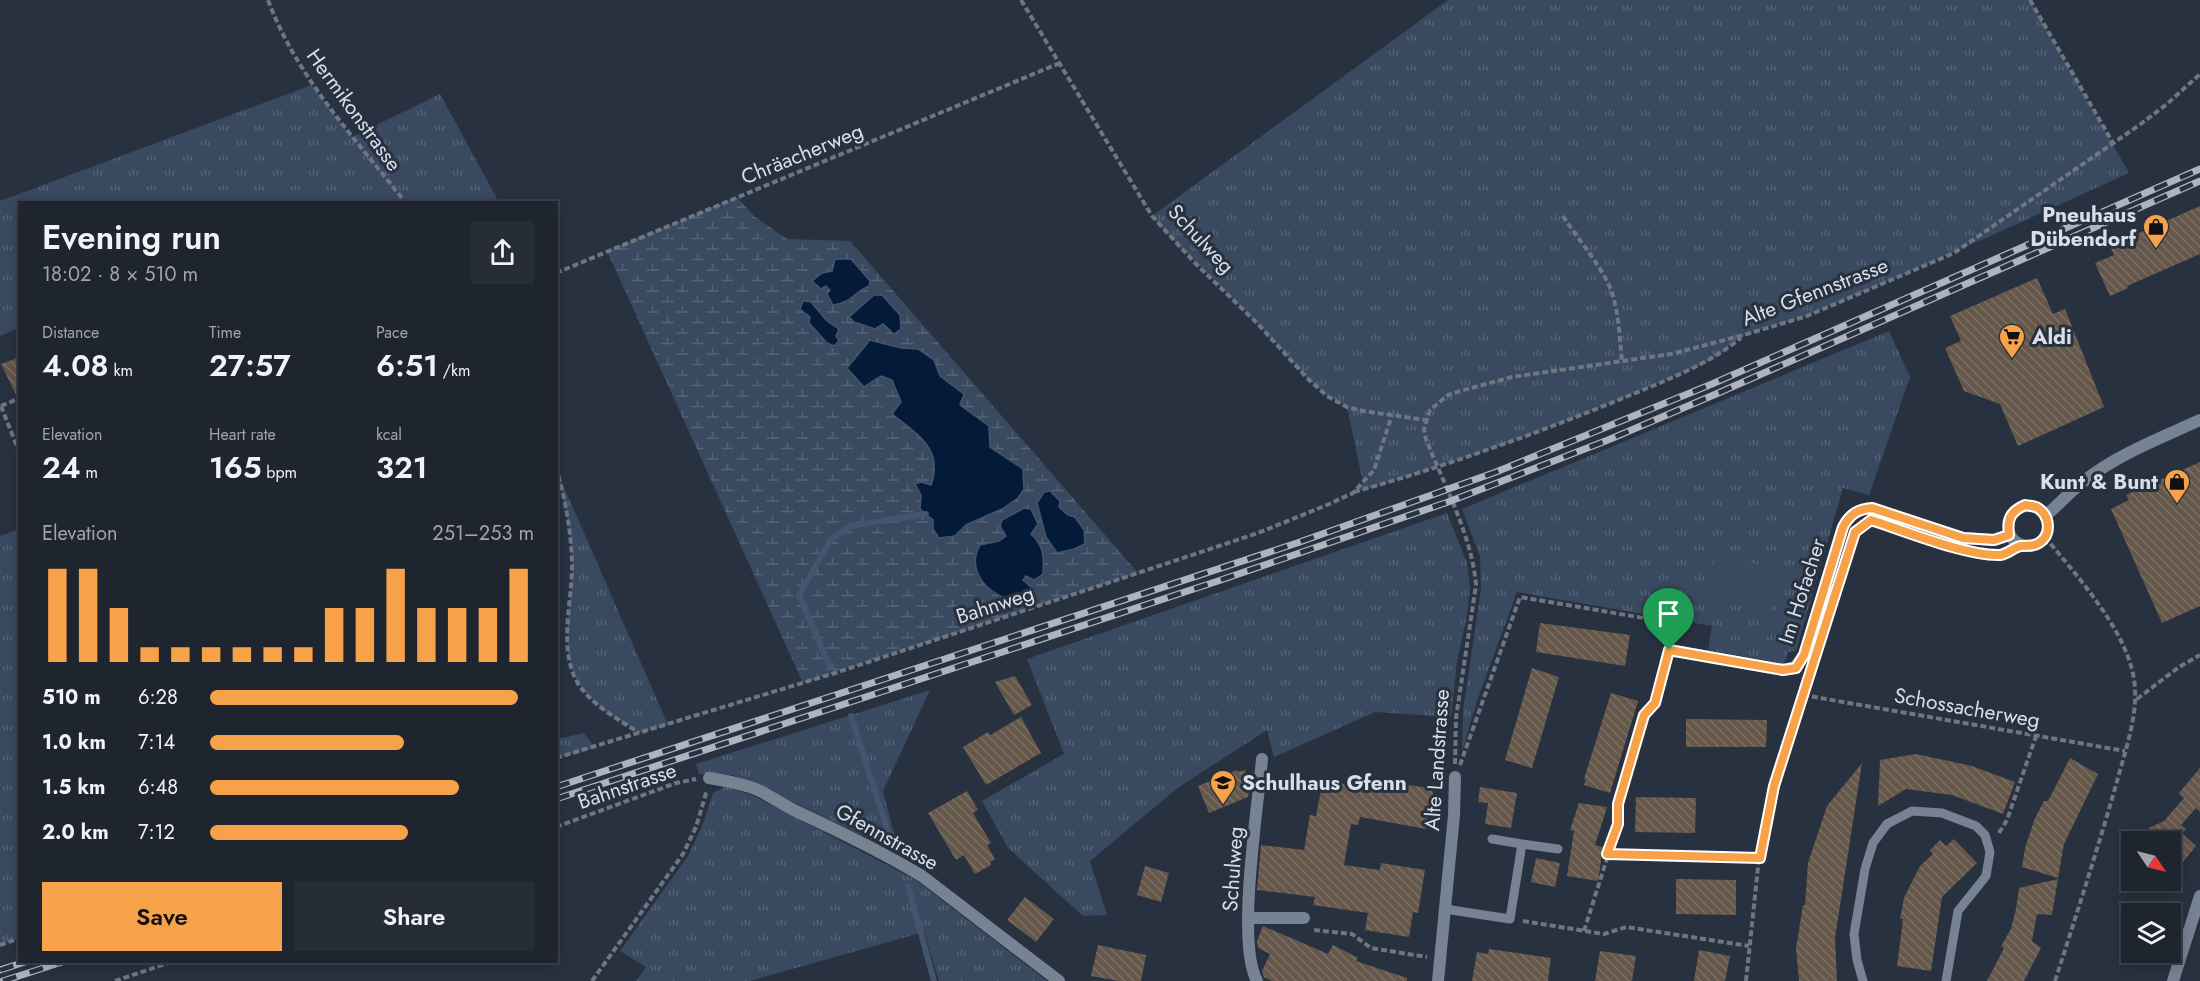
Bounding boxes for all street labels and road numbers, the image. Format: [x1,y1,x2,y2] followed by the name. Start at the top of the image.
[299,43,409,178] street label: Hermikonstrasse
[736,116,868,192] street label: Chräacherweg
[1161,198,1241,280] street label: Schulweg
[1737,250,1893,334] street label: Alte Gfennstrasse
[1771,534,1833,648] street label: Im Hofacher
[952,578,1038,632] street label: Bahnweg
[1892,680,2042,736] street label: Schossacherweg
[1417,688,1457,832] street label: Alte Landstrasse
[574,755,680,817] street label: Bahnstrasse
[830,796,944,878] street label: Gfennstrasse
[1215,825,1251,913] street label: Schulweg

